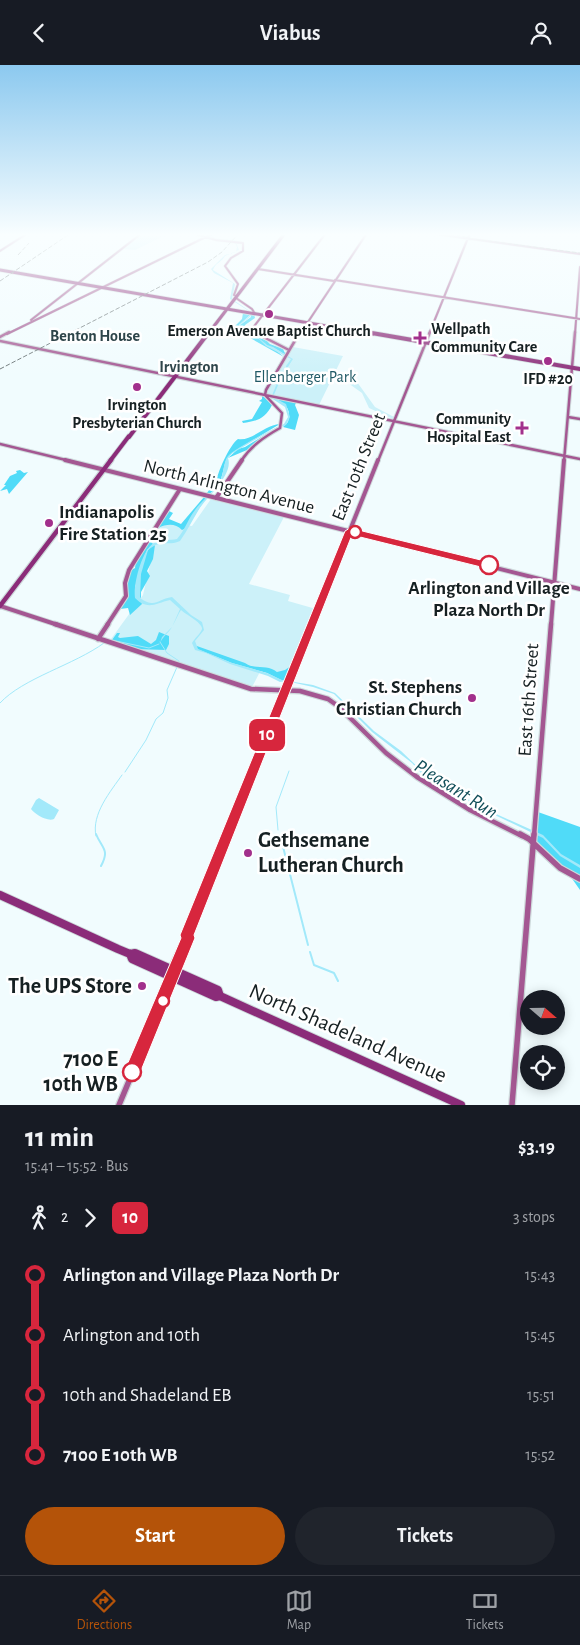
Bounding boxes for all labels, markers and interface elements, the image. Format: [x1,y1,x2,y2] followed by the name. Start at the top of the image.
[25,19,53,47] icon: back
[527,19,555,47] icon: person
[260,22,320,44] text: Viabus
[263,308,275,320] marker: Emerson Avenue Baptist Church
[431,321,538,356] place label: Wellpath Community Care
[167,323,371,339] place label: Emerson Avenue Baptist Church
[50,328,140,344] district label: Benton House
[413,331,427,345] marker: Wellpath Community Care
[542,355,554,367] marker: IFD #20
[159,359,219,375] district label: Irvington
[254,369,357,385] park label: Ellenberger Park
[523,371,573,387] place label: IFD #20
[131,381,143,393] marker: Irvington Presbyterian Church
[72,397,202,432] place label: Irvington Presbyterian Church
[329,411,389,523] street label: East 10th Street
[427,411,512,445] place label: Community Hospital East
[515,421,529,435] marker: Community Hospital East
[142,457,316,517] street label: North Arlington Avenue
[59,503,167,544] place label: Indianapolis Fire Station 25
[43,517,55,529] marker: Indianapolis Fire Station 25
[348,525,362,539] unlabelled marker
[479,555,499,575] marker: Arlington and Village Plaza North Dr
[408,579,570,620] place label: Arlington and Village Plaza North Dr
[516,643,542,757] street label: East 16th Street
[336,678,462,719] place label: St. Stephens Christian Church
[466,692,478,704] marker: St. Stephens Christian Church
[244,719,290,751] line badge: 10
[259,726,275,744] text: 10
[411,756,501,822] water label: Pleasant Run
[258,829,404,876] place label: Gethsemane Lutheran Church
[242,847,254,859] marker: Gethsemane Lutheran Church
[8,975,132,997] place label: The UPS Store
[136,980,148,992] marker: The UPS Store
[246,980,450,1086] street label: North Shadeland Avenue
[520,990,565,1035] north arrow
[520,990,565,1090] map controls
[156,994,170,1008] unlabelled marker
[520,1045,565,1090] button: locate
[44,1048,118,1095] place label: 7100 E 10th WB
[122,1062,142,1082] marker: 7100 E 10th WB
[25,1124,94,1152] text: 11 min
[518,1138,555,1157] text: $3.19
[25,1158,128,1174] text: 15:41 – 15:52 · Bus
[25,1204,53,1232] icon: walk
[76,1204,104,1232] icon: forward
[61,1209,68,1225] text: 2
[122,1209,138,1227] text: 10
[513,1209,555,1225] text: 3 stops
[63,1266,339,1285] text: Arlington and Village Plaza North Dr
[525,1267,555,1283] text: 15:43
[63,1326,200,1345] text: Arlington and 10th
[525,1327,555,1343] text: 15:45
[63,1386,231,1405] text: 10th and Shadeland EB
[527,1387,555,1403] text: 15:51
[63,1446,178,1465] text: 7100 E 10th WB
[525,1447,555,1463] text: 15:52
[25,1507,285,1565] button: Start
[295,1507,555,1565] button: Tickets
[76,1587,132,1634] tab: Directions
[285,1587,313,1634] tab: Map
[466,1587,504,1634] tab: Tickets

